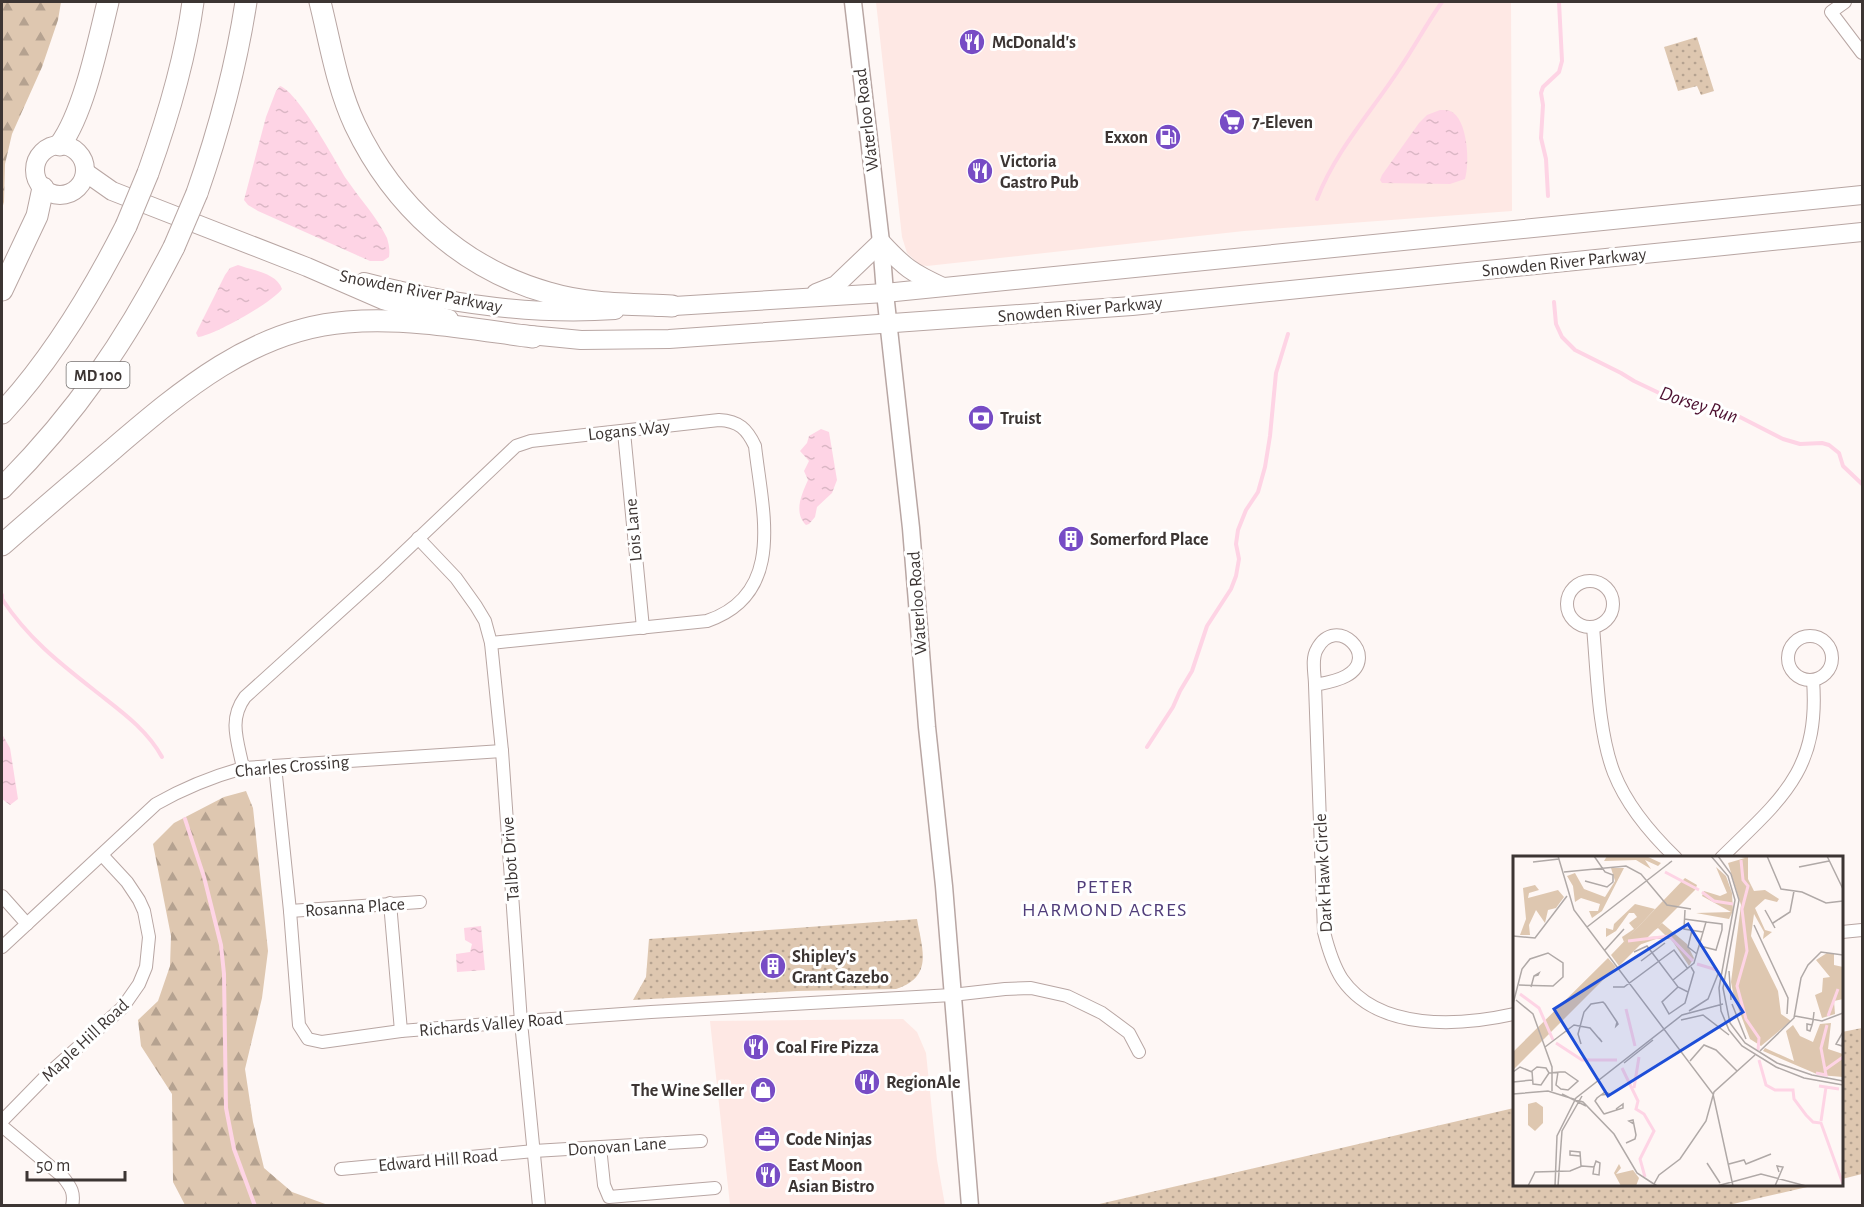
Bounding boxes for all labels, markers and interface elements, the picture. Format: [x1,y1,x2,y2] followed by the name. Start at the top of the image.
[957,27,987,57] restaurant icon: McDonald's
[992,34,1076,52] place label: McDonald's
[852,67,882,173] street label: Waterloo Road
[1217,107,1247,137] supermarket icon: 7-Eleven
[1252,114,1313,132] place label: 7-Eleven
[1153,122,1183,152] fuel station icon: Exxon
[1104,129,1148,147] place label: Exxon
[1000,153,1079,192] place label: Victoria Gastro Pub
[965,156,995,186] restaurant icon: Victoria Gastro Pub
[1481,245,1648,281] street label: Snowden River Parkway
[338,267,504,317] street label: Snowden River Parkway
[997,294,1164,326] street label: Snowden River Parkway
[66,362,130,388] road number: MD 100
[1657,383,1740,427] water label: Dorsey Run
[966,403,996,433] bank icon: Truist
[1000,410,1041,428] place label: Truist
[587,418,671,444] street label: Logans Way
[622,498,646,562] street label: Lois Lane
[1056,524,1086,554] building icon: Somerford Place
[1090,531,1209,549] place label: Somerford Place
[905,550,931,655] street label: Waterloo Road
[234,753,350,781] street label: Charles Crossing
[1312,813,1336,933] street label: Dark Hawk Circle
[499,816,523,902] street label: Talbot Drive
[1513,856,1843,1186] inset map
[1022,877,1188,920] district label: PETER HARMOND ACRES
[305,896,406,920] street label: Rosanna Place
[792,948,889,987] place label: Shipley's Grant Gazebo
[758,951,788,981] building icon: Shipley's Grant Gazebo
[39,996,133,1085] street label: Maple Hill Road
[418,1010,564,1040] street label: Richards Valley Road
[741,1032,771,1062] restaurant icon: Coal Fire Pizza
[776,1039,879,1057] place label: Coal Fire Pizza
[852,1067,882,1097] restaurant icon: RegionAle
[886,1074,961,1092] place label: RegionAle
[748,1075,778,1105] shop icon: The Wine Seller
[631,1082,745,1100] place label: The Wine Seller
[752,1124,782,1154] office icon: Code Ninjas
[786,1131,872,1149] place label: Code Ninjas
[567,1135,667,1159] street label: Donovan Lane
[27,1144,124,1182] scale bar
[378,1147,499,1175] street label: Edward Hill Road
[36,1157,70,1175] text: 50 m
[788,1157,875,1196] place label: East Moon Asian Bistro
[753,1160,783,1190] restaurant icon: East Moon Asian Bistro

